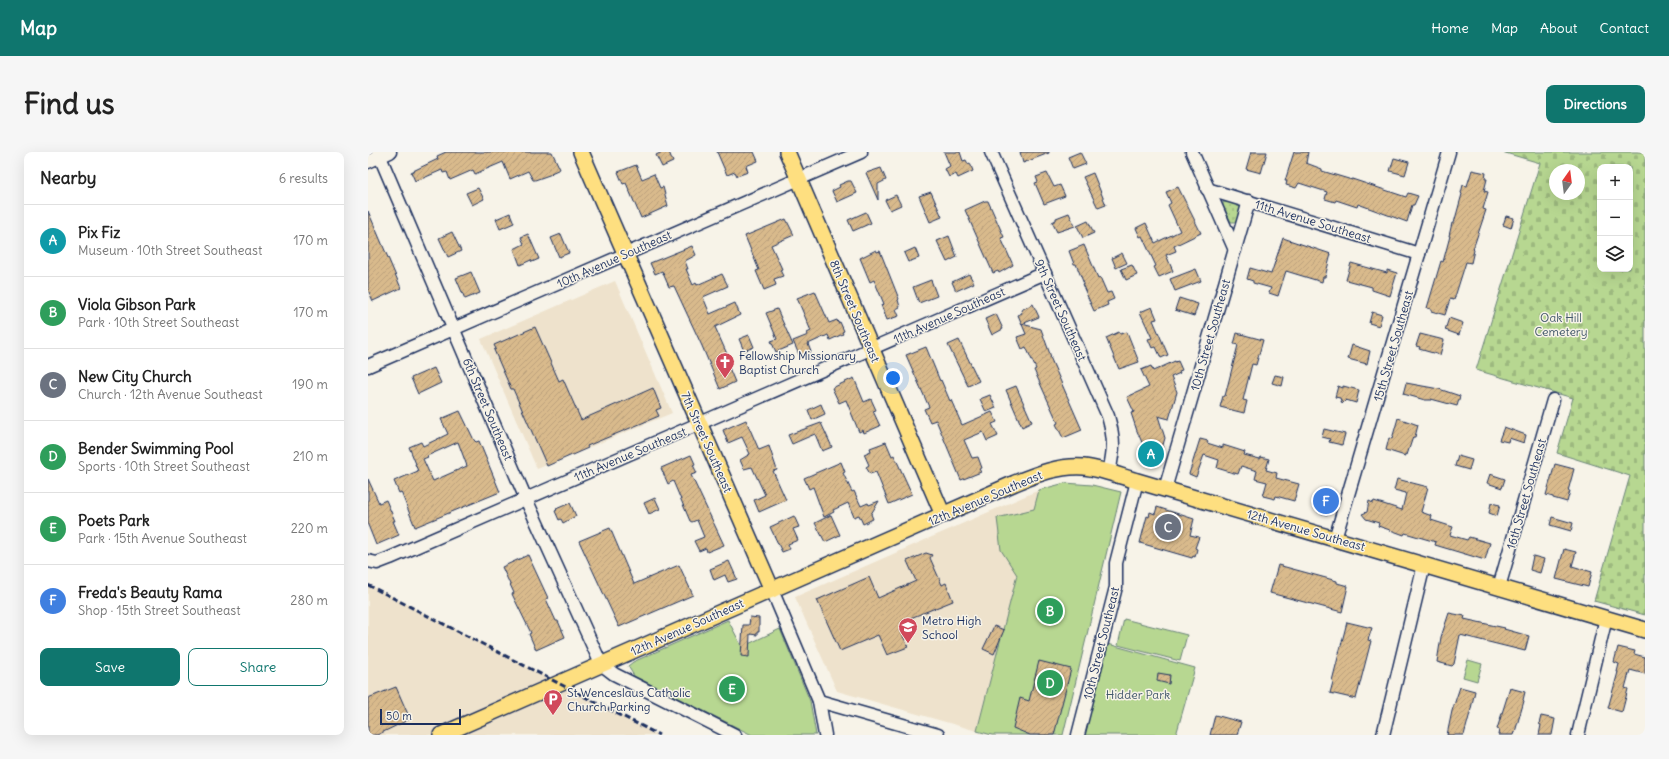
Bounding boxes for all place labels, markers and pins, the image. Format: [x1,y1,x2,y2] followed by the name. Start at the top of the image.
[739,348,856,377] place label: Fellowship Missionary Baptist Church
[714,351,736,379] church icon: Fellowship Missionary Baptist Church
[1138,439,1164,469] pin: A
[1313,486,1339,516] pin: F
[1155,512,1181,542] pin: C
[1037,596,1063,626] pin: B
[922,613,982,642] place label: Metro High School
[897,616,919,644] school or university icon: Metro High School
[1037,668,1063,698] pin: D
[719,674,745,704] pin: E
[567,685,691,714] place label: St Wenceslaus Catholic Church Parking
[542,688,564,716] parking icon: St Wenceslaus Catholic Church Parking

